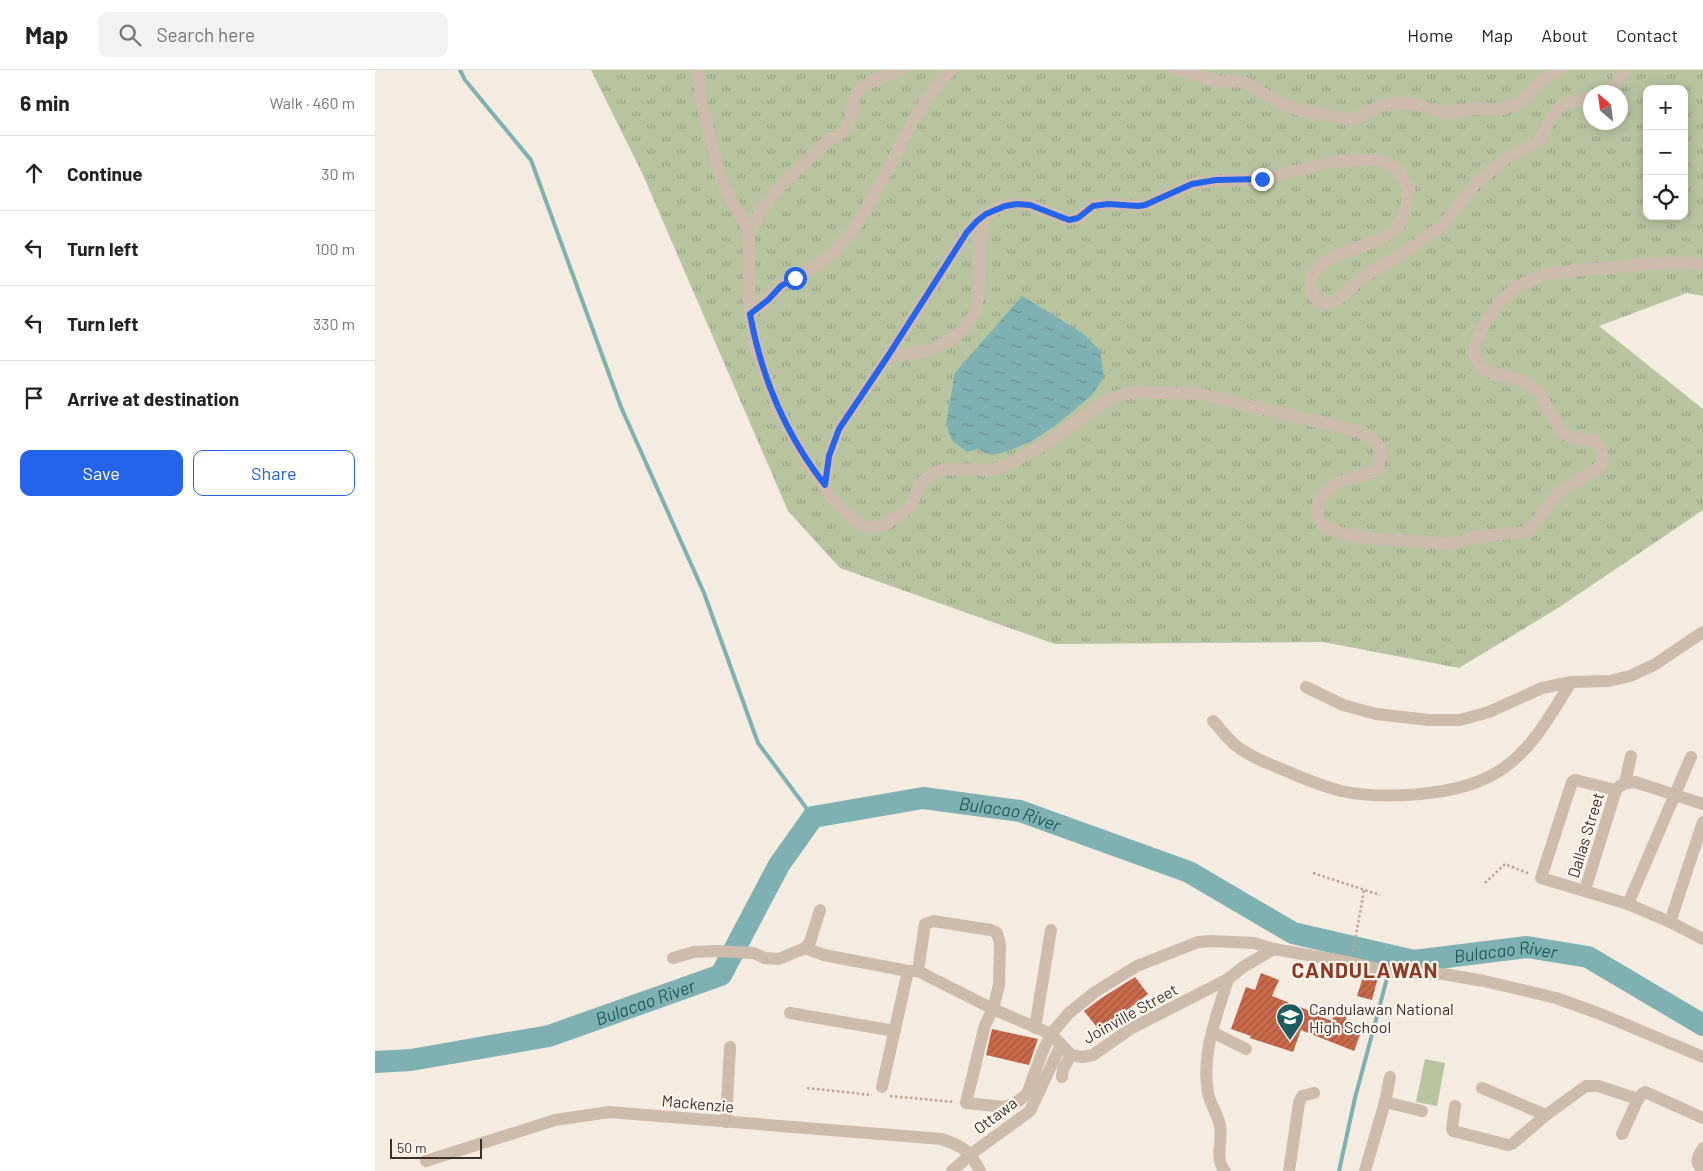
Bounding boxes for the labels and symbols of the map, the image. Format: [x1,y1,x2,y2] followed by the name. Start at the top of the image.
[1583,85,1628,130] north arrow
[1251,168,1274,191] route end
[784,267,807,290] route start
[1563,790,1607,880] street label: Dallas Street
[958,792,1065,836] water label: Bulacao River
[1453,936,1559,967] water label: Bulacao River
[1292,957,1438,982] district label: CANDULAWAN
[592,974,698,1030] water label: Bulacao River
[1079,979,1181,1047] street label: Joinville Street
[1309,999,1454,1036] place label: Candulawan National High School
[1275,1002,1305,1041] school or university icon: Candulawan National High School
[661,1090,735,1116] street label: Mackenzie
[970,1093,1020,1137] street label: Ottawa
[390,1136,483,1159] scale bar

